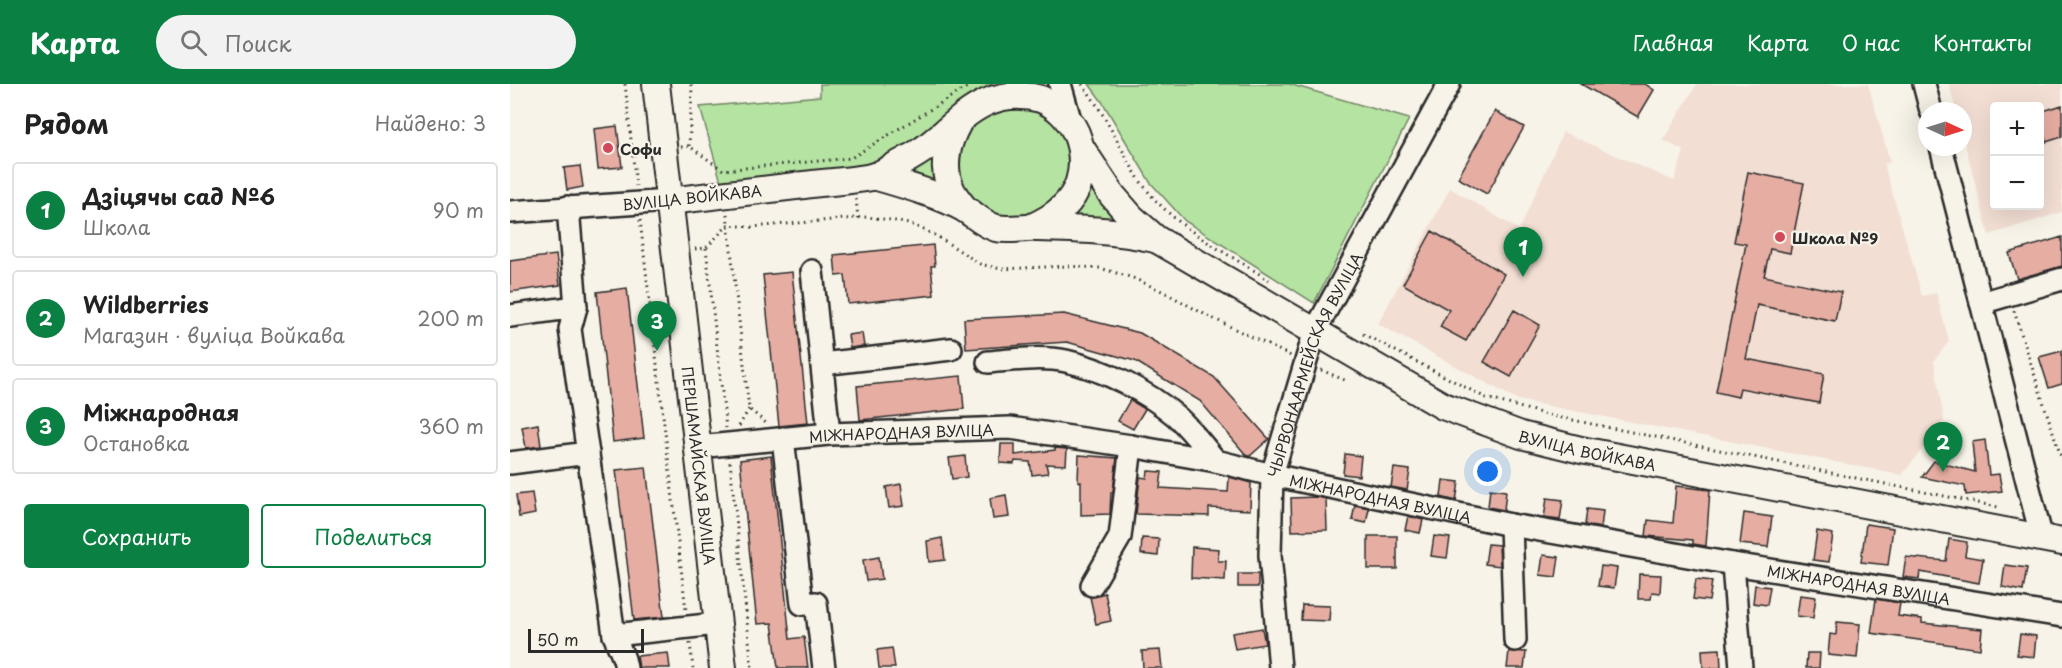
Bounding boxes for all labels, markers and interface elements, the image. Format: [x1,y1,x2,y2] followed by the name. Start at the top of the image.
[156,15,576,69] search box
[30,21,120,64] text: Карта
[177,26,210,59] icon: search
[225,26,292,59] text: Поиск
[1633,26,1714,58] text: Главная
[1747,26,1809,58] text: Карта
[1842,26,1900,58] text: О нас
[1933,26,2032,58] text: Контакты
[1918,102,1972,156] north arrow
[1990,102,2044,210] map controls
[1990,102,2044,156] button: +
[24,104,109,143] text: Рядом
[375,108,486,138] text: Найдено: 3
[620,137,662,160] place label: Софи
[601,141,615,155] marker: Софи
[1990,156,2044,210] button: −
[621,178,763,216] street label: ВУЛІЦА ВОЙКАВА
[83,179,275,212] text: Дзіцячы сад №6
[41,195,50,225] text: 1
[433,195,484,225] text: 90 m
[83,212,150,242] text: Школа
[1792,226,1878,249] place label: Школа №9
[1504,228,1542,277] pin: 1
[1773,230,1787,244] marker: Школа №9
[1260,248,1367,480] street label: ЧЫРВОНААРМЕЙСКАЯ ВУЛІЦА
[83,287,209,320] text: Wildberries
[638,302,676,351] pin: 3
[38,303,53,333] text: 2
[417,303,484,333] text: 200 m
[83,320,345,350] text: Магазин · вуліца Войкава
[677,365,723,566] street label: ПЕРШАМАЙСКАЯ ВУЛІЦА
[83,395,239,428] text: Міжнародная
[39,411,52,441] text: 3
[418,411,484,441] text: 360 m
[808,417,994,447] street label: МІЖНАРОДНАЯ ВУЛІЦА
[1924,422,1962,472] pin: 2
[1516,423,1658,476] street label: ВУЛІЦА ВОЙКАВА
[83,428,189,458] text: Остановка
[1473,457,1502,486] your location
[1288,468,1473,528] street label: МІЖНАРОДНАЯ ВУЛІЦА
[24,504,249,568] button: Сохранить
[261,504,486,568] button: Поделиться
[1766,558,1952,610] street label: МІЖНАРОДНАЯ ВУЛІЦА
[528,626,644,654] scale bar
[537,627,578,651] text: 50 m

